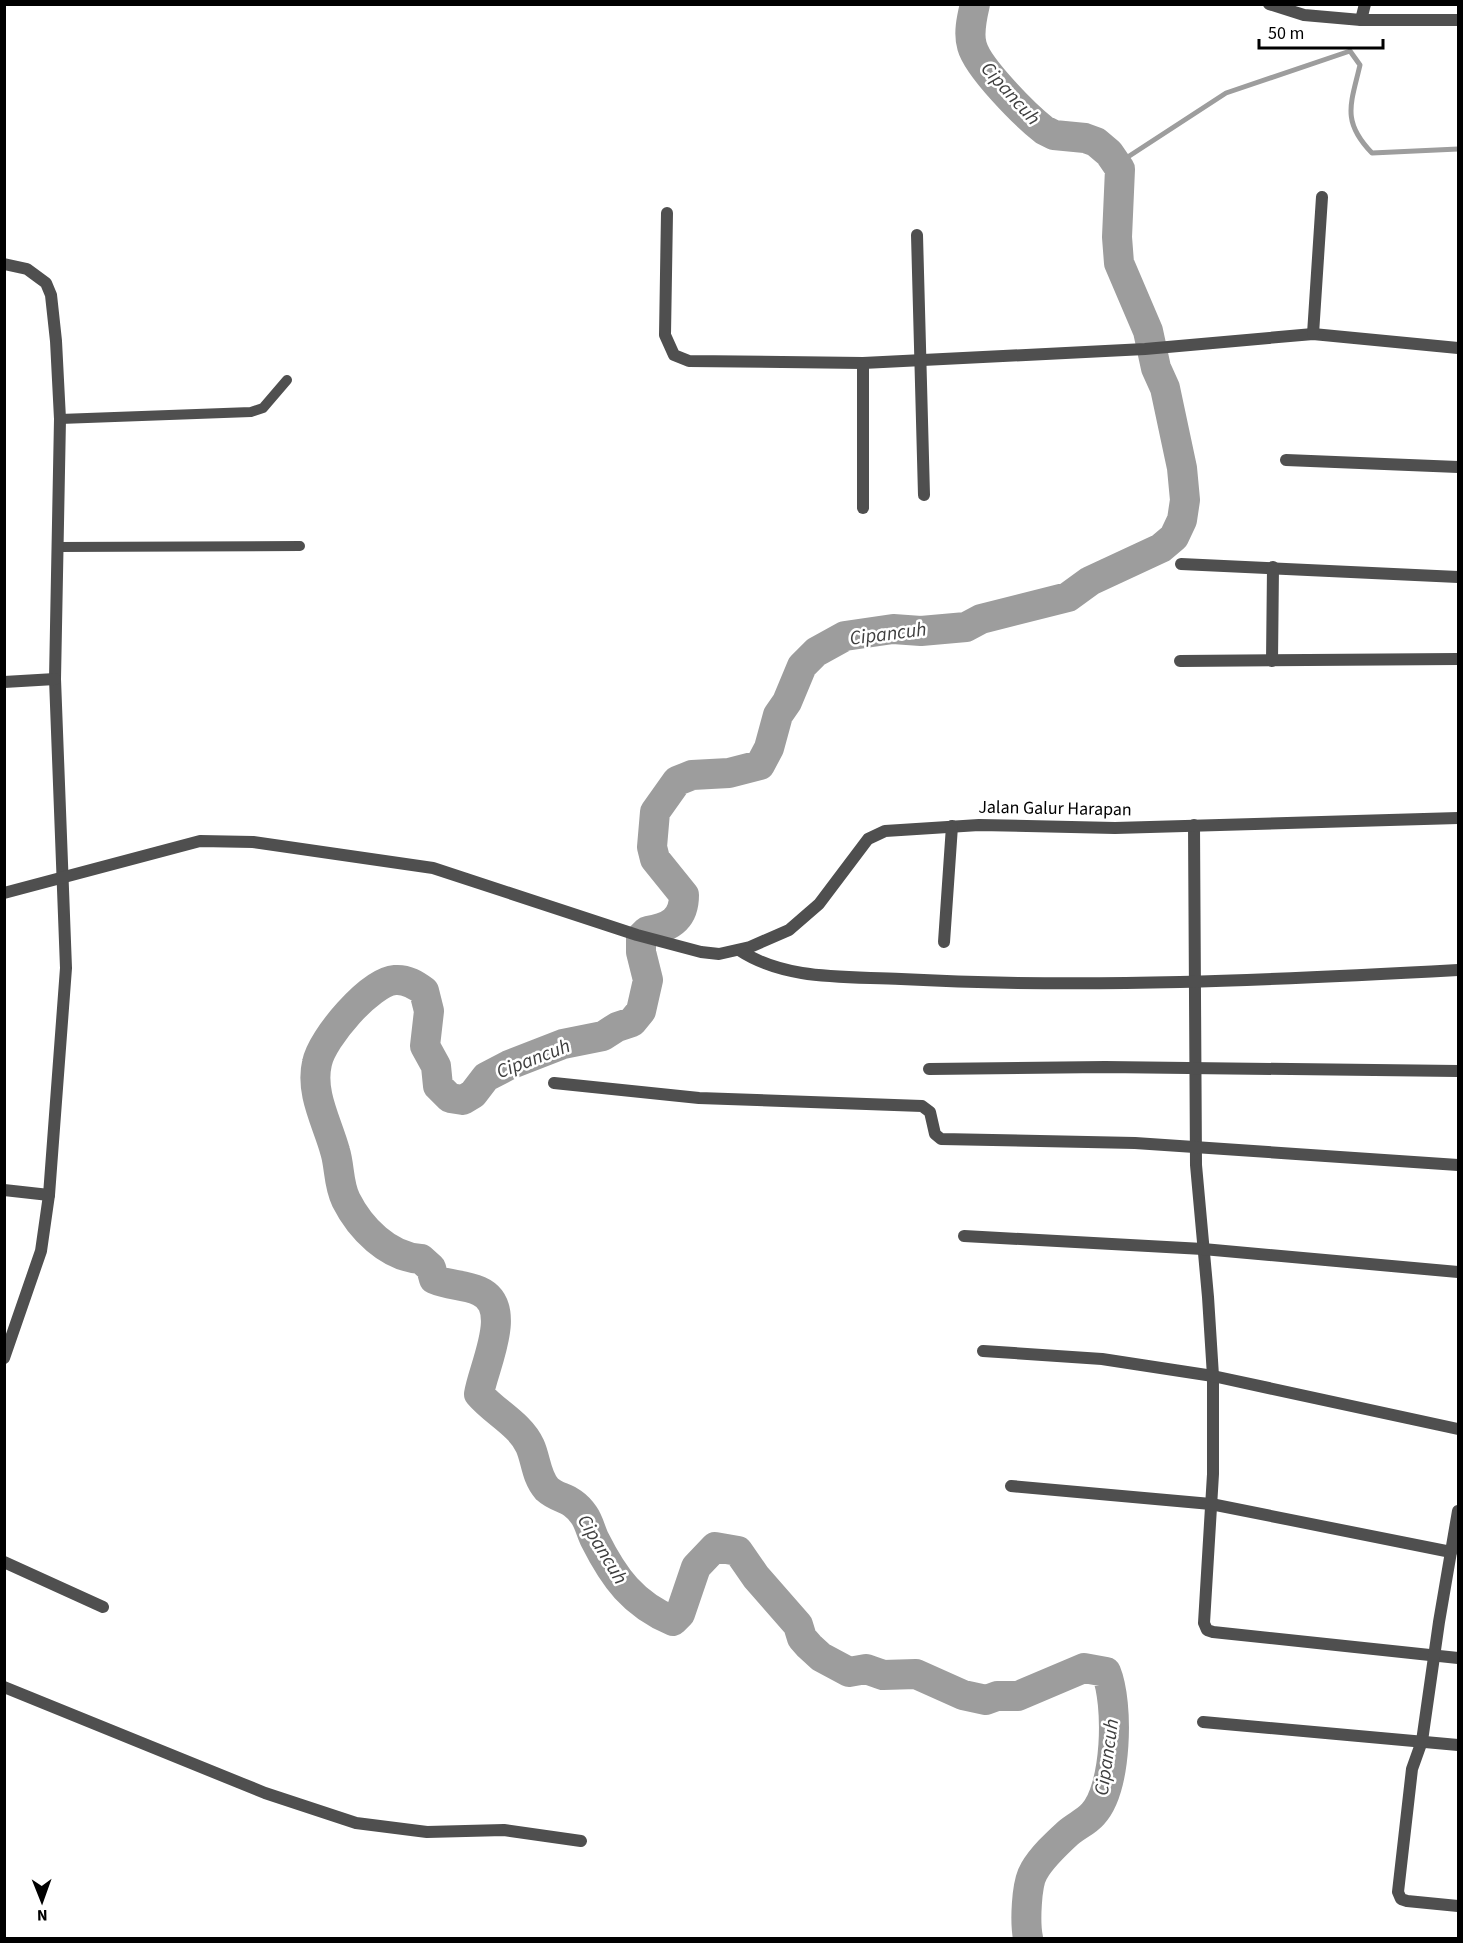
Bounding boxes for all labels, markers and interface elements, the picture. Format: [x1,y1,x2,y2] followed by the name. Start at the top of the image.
[1259,12,1384,50] scale bar
[1268,21,1304,46] text: 50 m
[974,56,1047,132] water label: Cipancuh
[848,615,928,653] water label: Cipancuh
[978,795,1132,822] street label: Jalan Galur Harapan
[492,1032,574,1086] water label: Cipancuh
[570,1509,634,1590] water label: Cipancuh
[1088,1717,1126,1797] water label: Cipancuh
[12,1871,72,1931] north arrow
[37,1904,48,1926] text: N

